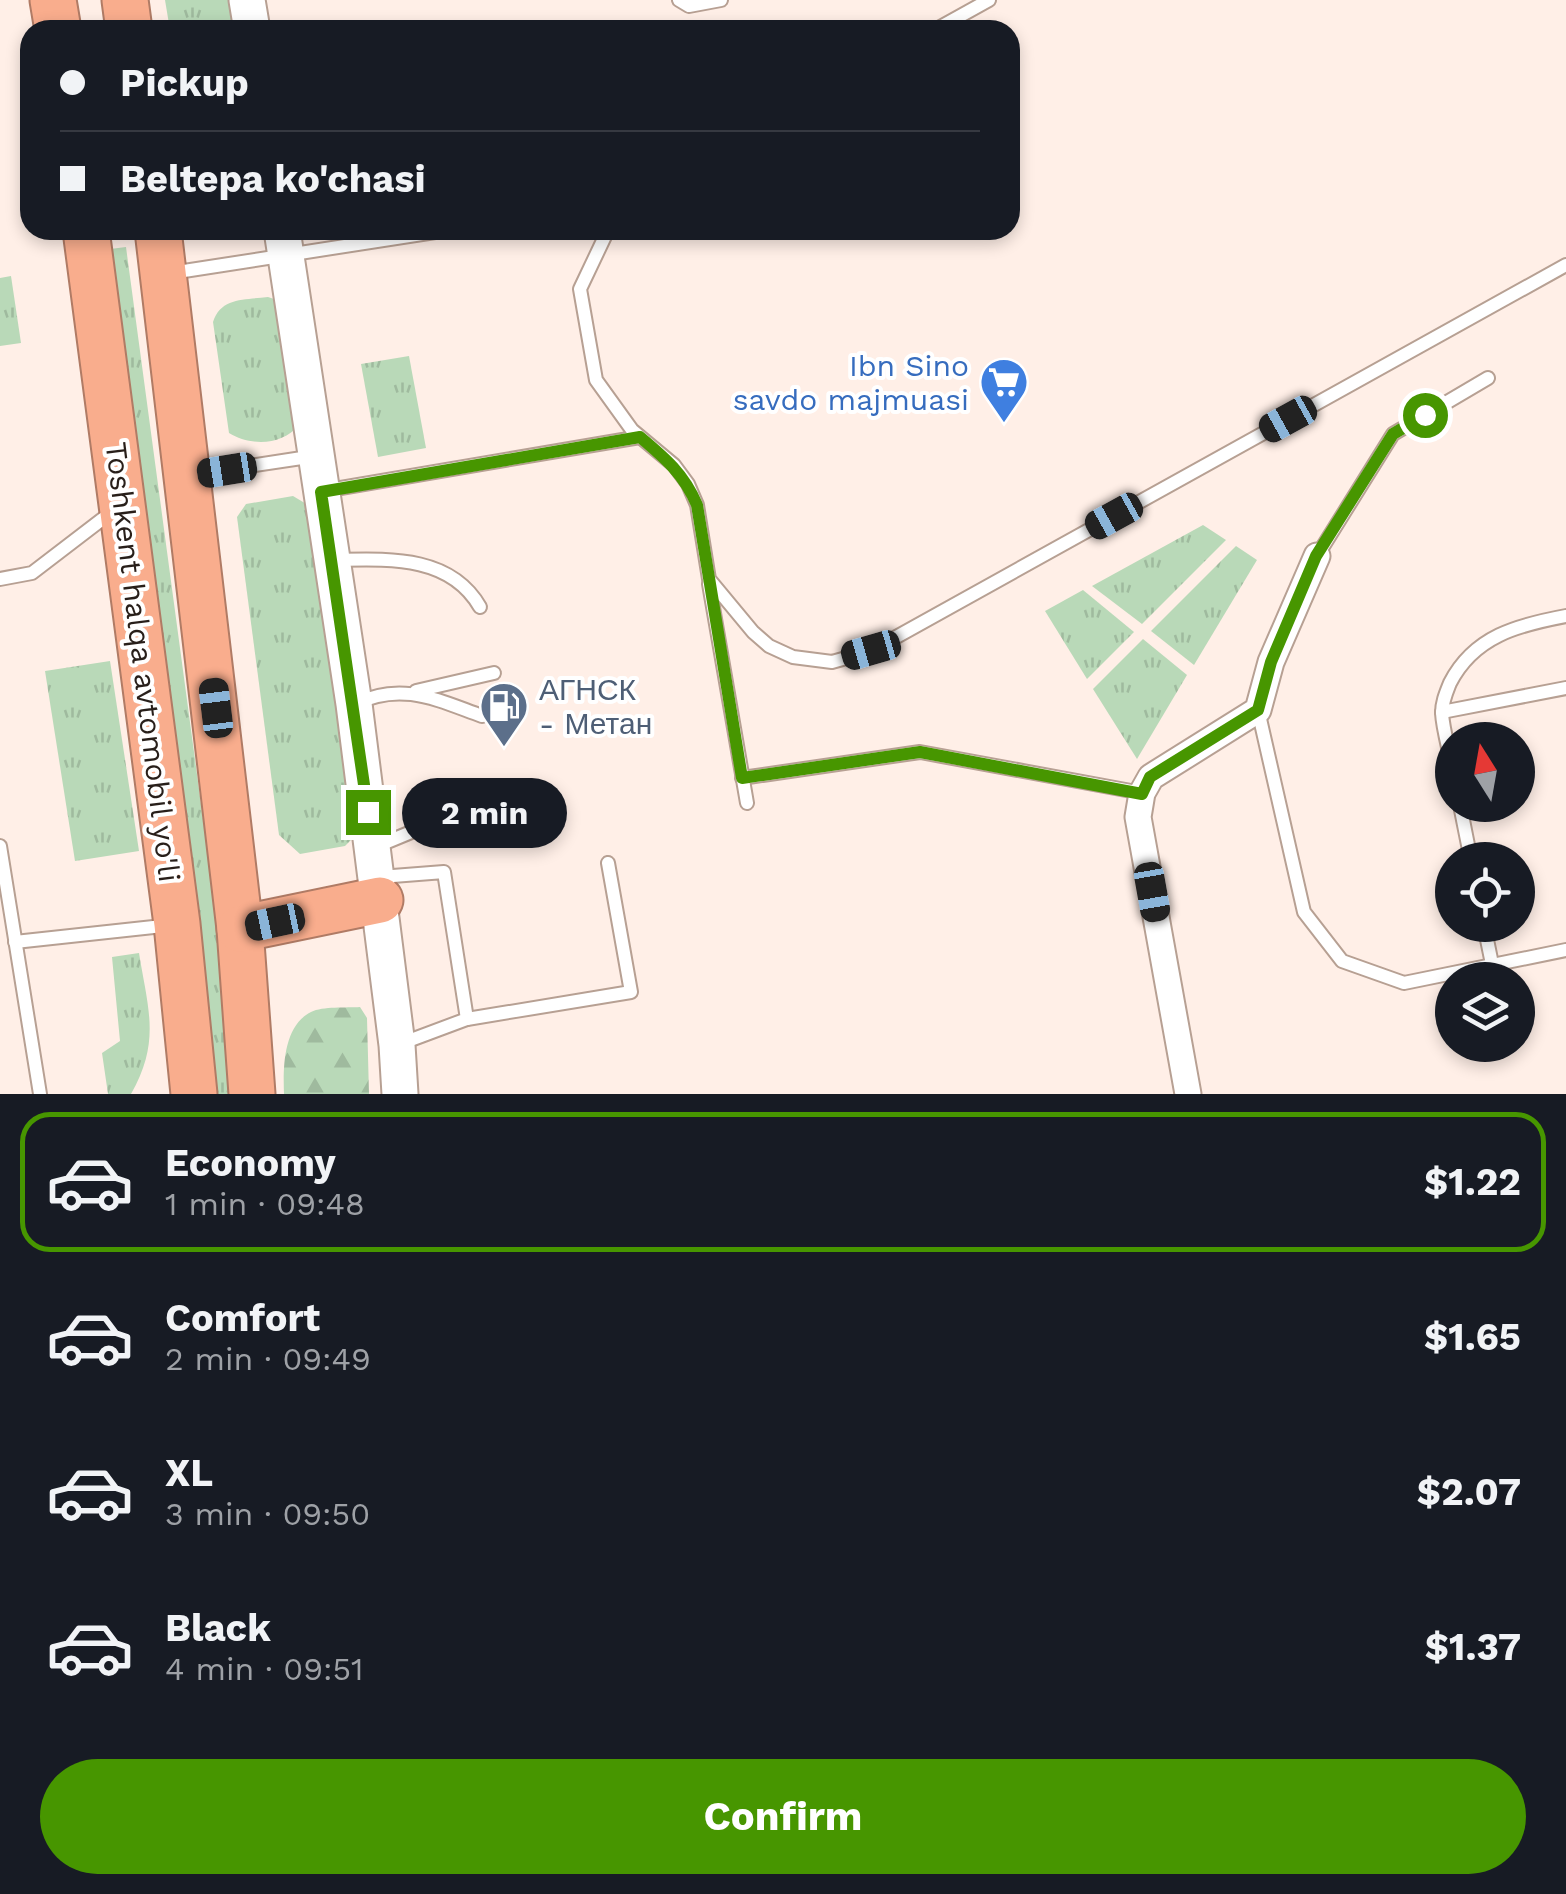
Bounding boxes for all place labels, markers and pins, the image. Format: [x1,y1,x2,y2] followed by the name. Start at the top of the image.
[733,348,969,417] place label: Ibn Sino savdo majmuasi
[978,356,1030,424] supermarket icon: Ibn Sino savdo majmuasi
[539,672,652,741] place label: АГНСК - Метан
[478,680,530,748] fuel station icon: АГНСК - Метан

